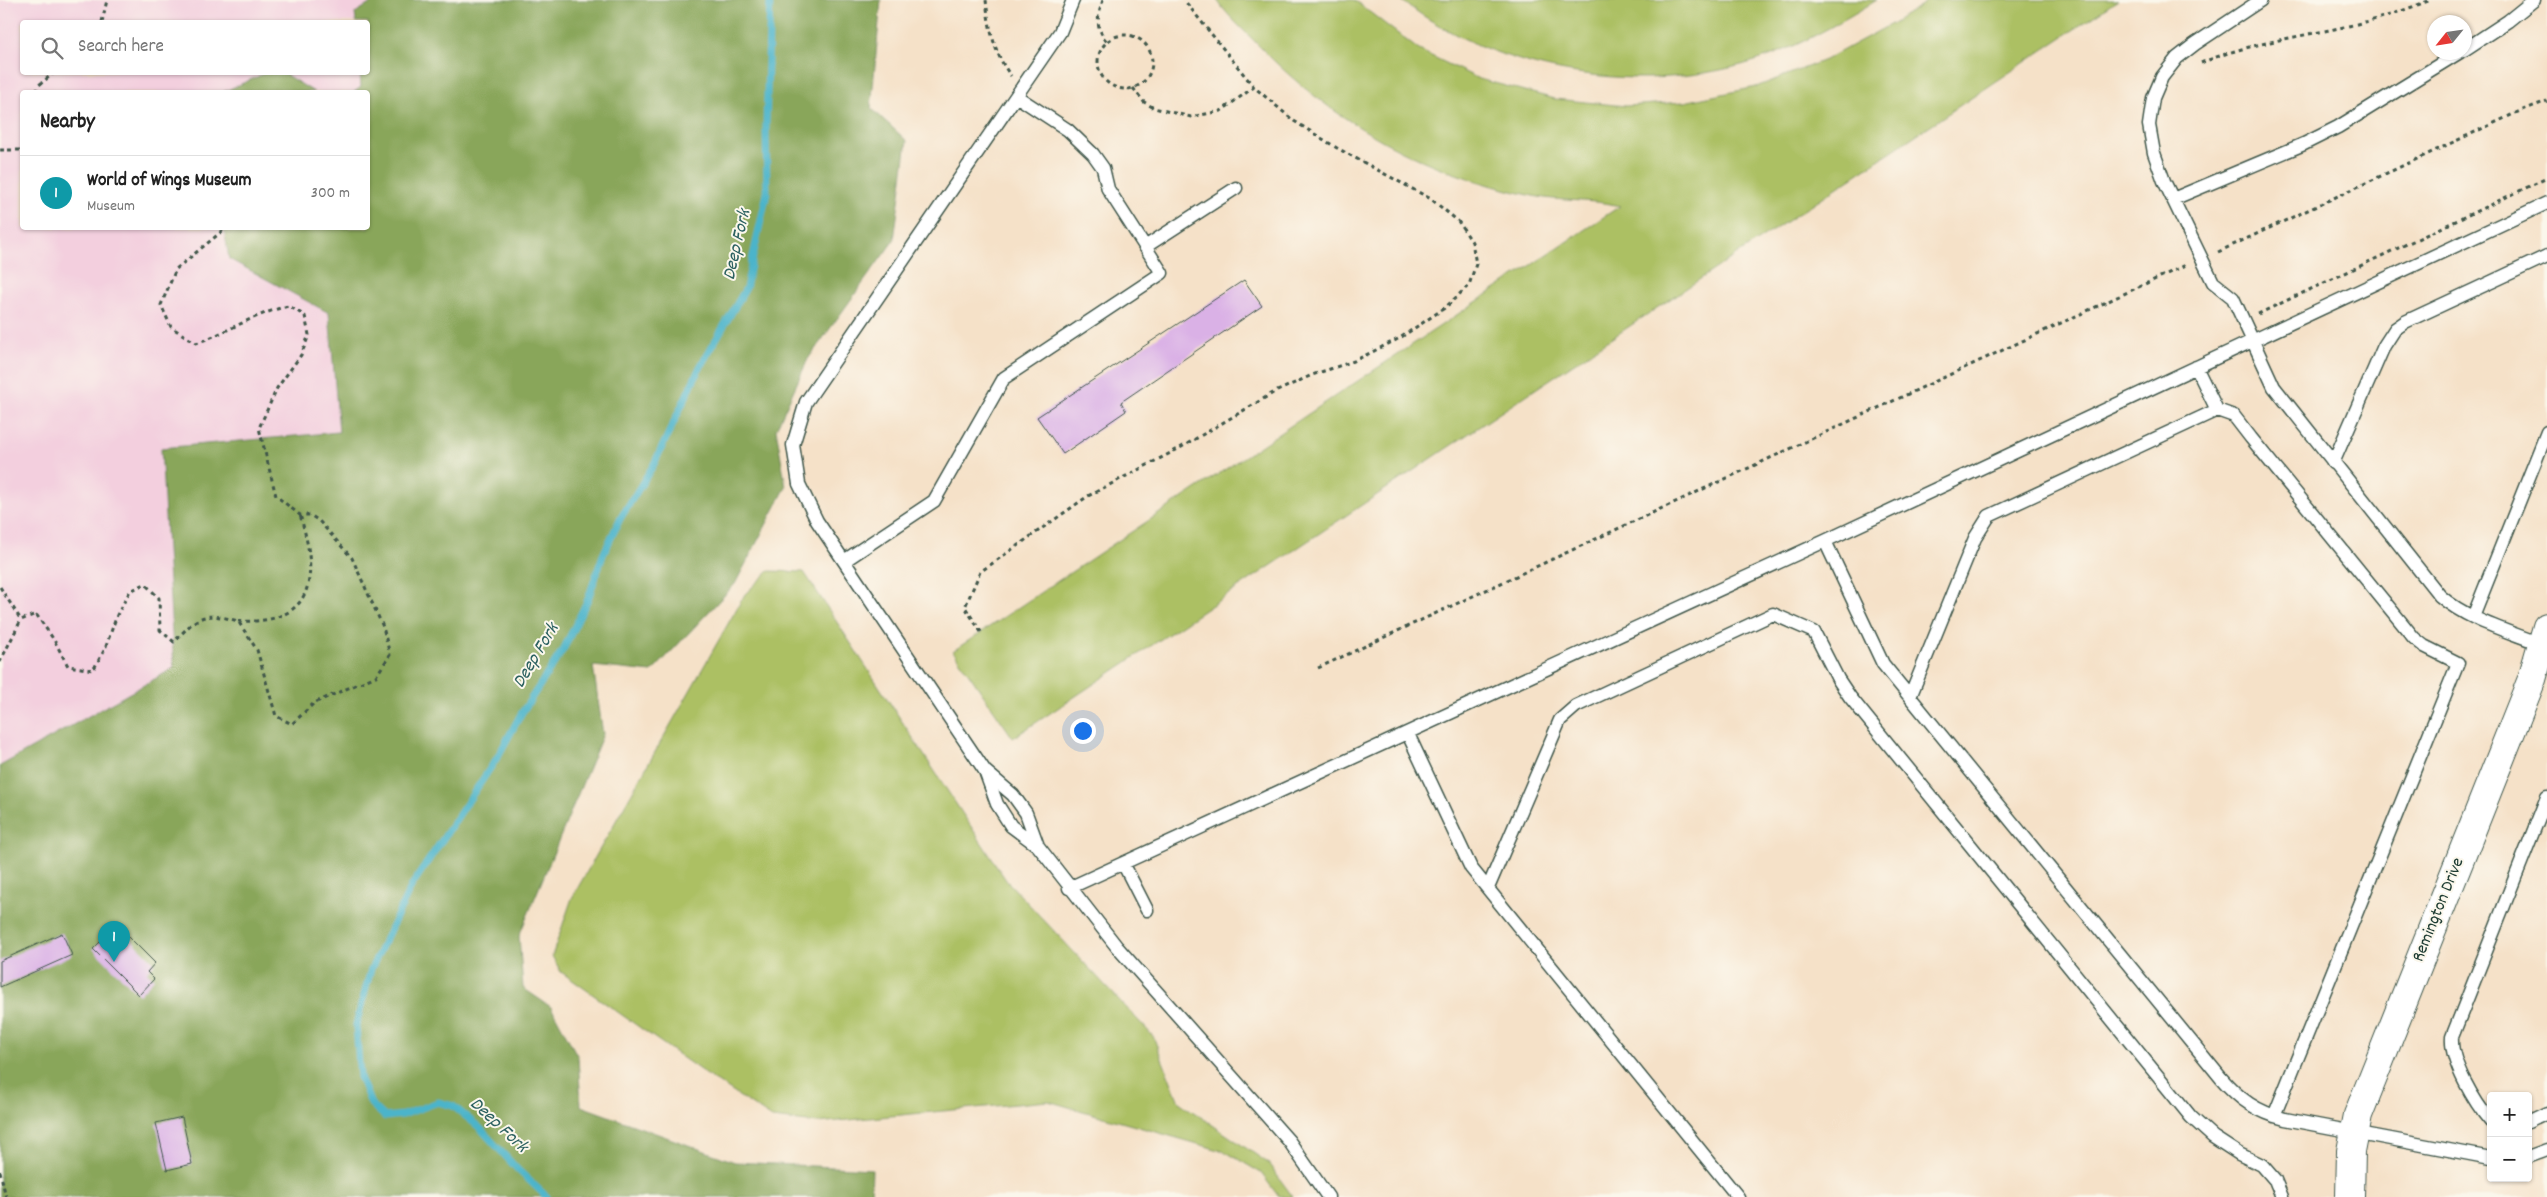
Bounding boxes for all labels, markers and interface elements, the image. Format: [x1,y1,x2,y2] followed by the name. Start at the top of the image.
[2427,15,2472,60] north arrow
[20,20,370,75] search box
[38,34,66,62] icon: search
[78,34,164,61] text: Search here
[40,108,95,138] text: Nearby
[87,168,251,195] text: World of Wings Museum
[54,182,58,205] text: 1
[311,182,350,205] text: 300 m
[87,195,135,218] text: Museum
[717,205,760,283] water label: Deep Fork
[507,617,568,694] water label: Deep Fork
[1070,718,1096,744] your location
[2407,854,2471,966] street label: Remington Drive
[98,921,130,962] pin: 1
[463,1092,535,1162] water label: Deep Fork
[2487,1092,2532,1182] map controls
[2487,1092,2532,1137] button: +
[2487,1137,2532,1182] button: −

